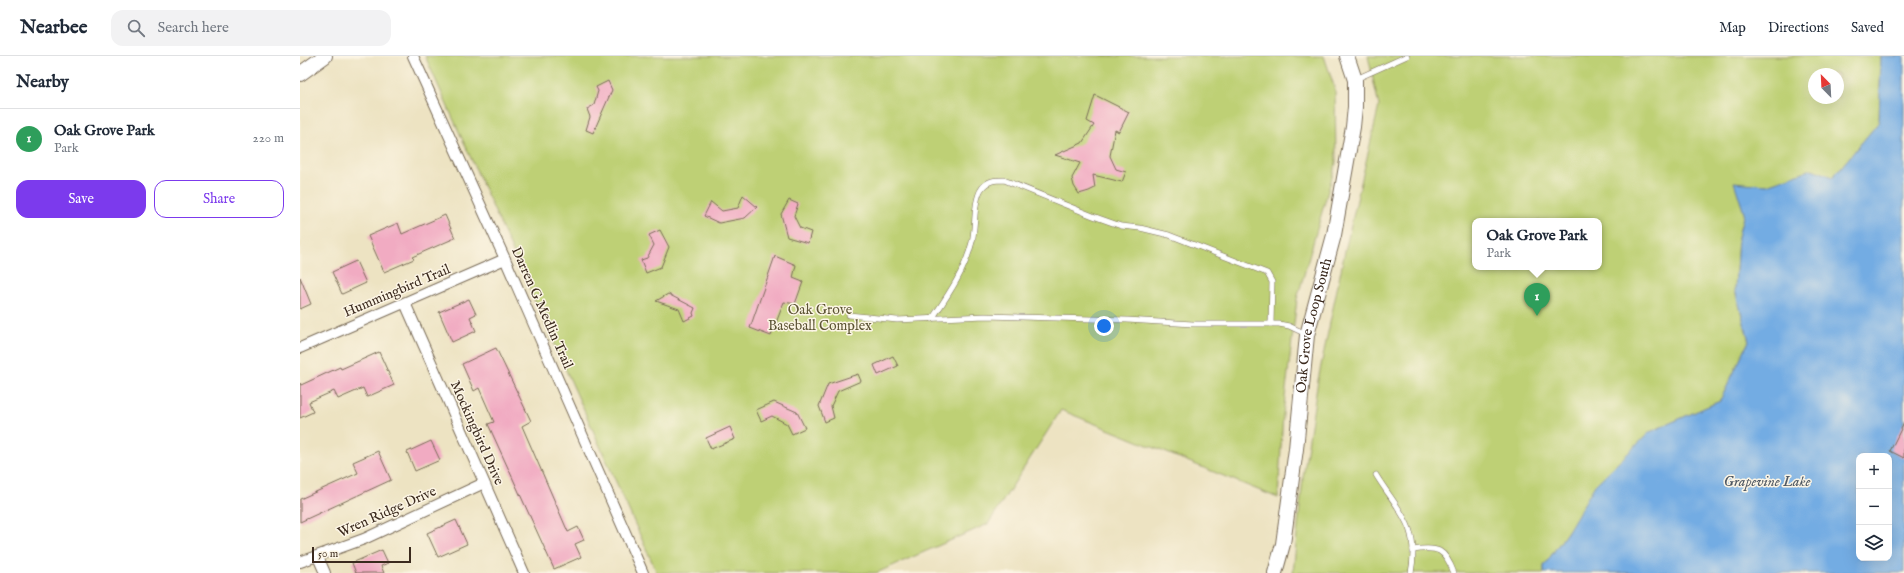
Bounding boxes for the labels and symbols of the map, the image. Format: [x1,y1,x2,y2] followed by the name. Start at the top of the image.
[1808,68,1844,104] north arrow
[507,244,577,372] street label: Darren G Medlin Trail
[1292,256,1337,394] street label: Oak Grove Loop South
[341,260,453,322] street label: Hummingbird Trail
[1524,283,1550,316] pin: 1
[768,301,872,335] park label: Oak Grove Baseball Complex
[1094,316,1114,336] your location
[446,378,508,488] street label: Mockingbird Drive
[1723,472,1811,491] water label: Grapevine Lake
[335,482,440,542] street label: Wren Ridge Drive
[312,545,411,564] scale bar

